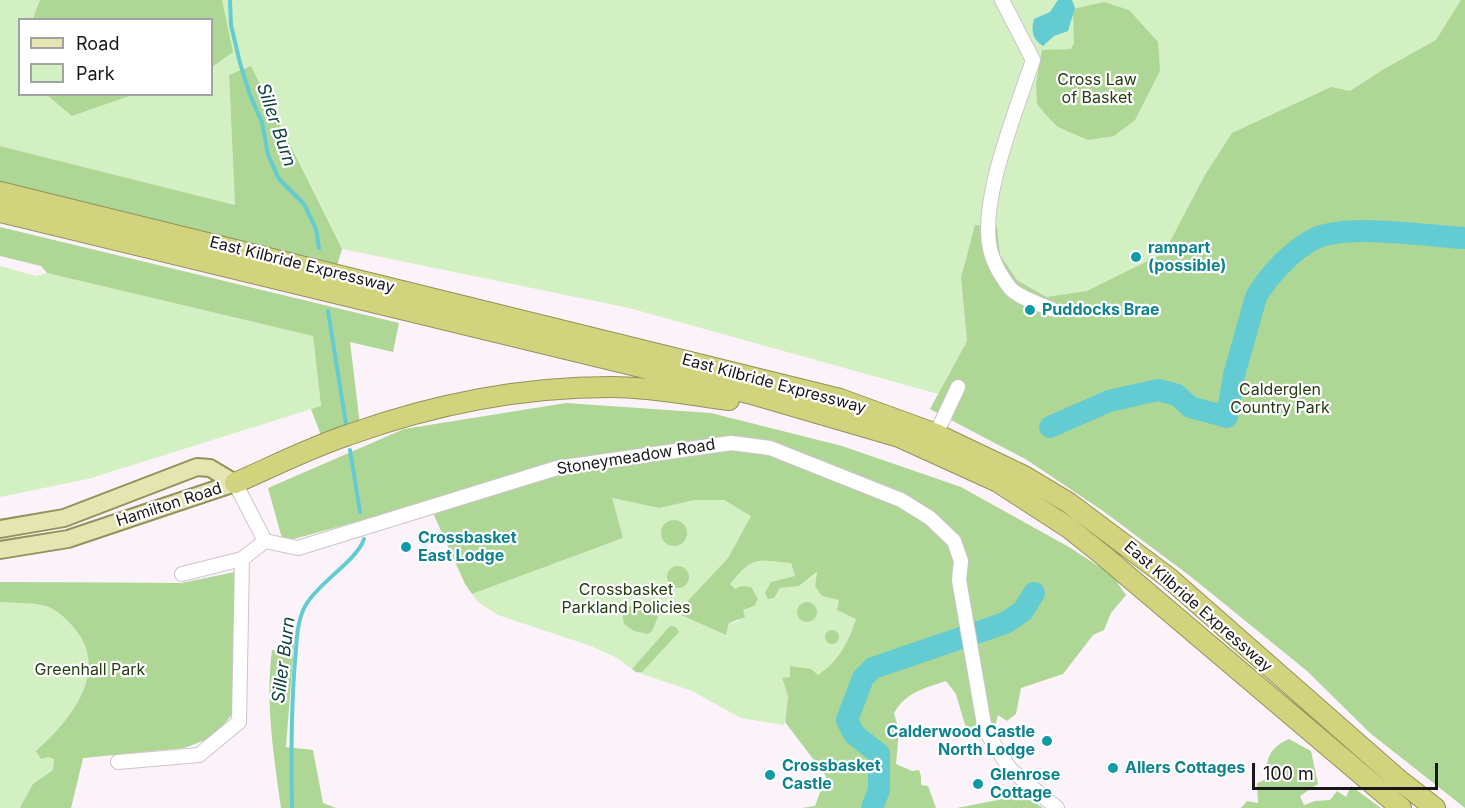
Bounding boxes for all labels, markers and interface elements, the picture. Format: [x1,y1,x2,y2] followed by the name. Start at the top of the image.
[18,18,213,96] legend
[76,33,119,54] text: Road
[76,63,115,84] text: Park
[1057,70,1137,108] park label: Cross Law of Basket
[252,80,300,170] water label: Siller Burn
[207,233,397,297] street label: East Kilbride Expressway
[1148,238,1226,276] place label: rampart (possible)
[1129,250,1143,264] marker: rampart (possible)
[1042,300,1159,320] place label: Puddocks Brae
[1023,303,1037,317] marker: Puddocks Brae
[680,350,868,418] street label: East Kilbride Expressway
[1230,380,1330,418] park label: Calderglen Country Park
[555,435,717,479] street label: Stoneymeadow Road
[114,479,224,531] street label: Hamilton Road
[418,528,516,566] place label: Crossbasket East Lodge
[1120,537,1276,677] street label: East Kilbride Expressway
[399,540,413,554] marker: Crossbasket East Lodge
[561,580,691,618] park label: Crossbasket Parkland Policies
[268,616,300,704] water label: Siller Burn
[35,660,145,680] park label: Greenhall Park
[887,722,1035,760] place label: Calderwood Castle North Lodge
[1040,734,1054,748] marker: Calderwood Castle North Lodge
[1255,751,1441,789] scale bar
[782,756,880,794] place label: Crossbasket Castle
[1125,758,1245,778] place label: Allers Cottages
[1106,761,1120,775] marker: Allers Cottages
[1263,763,1314,784] text: 100 m
[990,765,1060,803] place label: Glenrose Cottage
[763,768,777,782] marker: Crossbasket Castle
[971,777,985,791] marker: Glenrose Cottage

